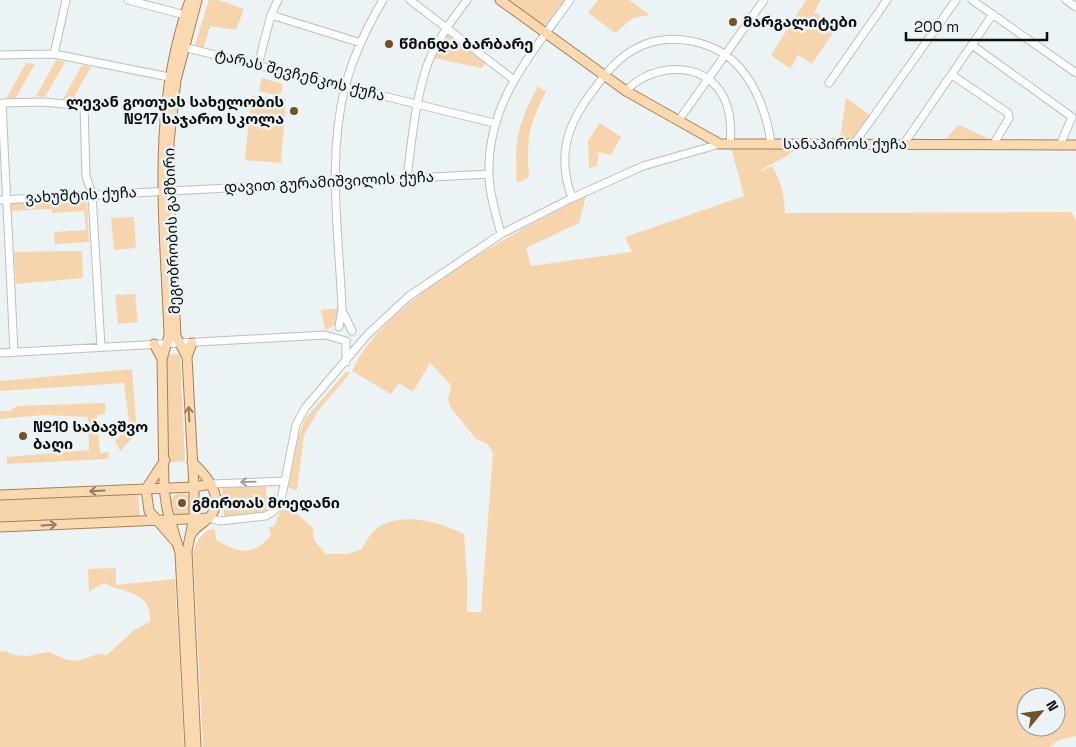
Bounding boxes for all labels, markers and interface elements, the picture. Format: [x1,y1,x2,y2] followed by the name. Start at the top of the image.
[906,10,1047,42] scale bar
[743,12,857,31] place label: მარგალიტები
[727,16,739,28] marker: მარგალიტები
[914,17,959,36] text: 200 m
[399,34,533,53] place label: წმინდა ბარბარე
[383,38,395,50] marker: წმინდა ბარბარე
[213,44,387,105] street label: ტარას შევჩენკოს ქუჩა
[66,92,284,128] place label: ლევან გოთუას სახელობის №17 საჯარო სკოლა
[288,105,300,117] marker: ლევან გოთუას სახელობის №17 საჯარო სკოლა
[783,134,907,153] street label: სანაპიროს ქუჩა
[159,147,184,315] street label: მეგობრობის გამზირი
[224,167,434,196] street label: დავით გურამიშვილის ქუჩა
[25,182,137,207] street label: ვახუშტის ქუჩა
[185,406,194,422] one-way arrow
[33,417,148,453] place label: №10 საბავშვო ბაღი
[17,430,29,442] marker: №10 საბავშვო ბაღი
[241,478,257,487] one-way arrow
[90,486,106,495] one-way arrow
[192,493,340,512] place label: გმირთას მოედანი
[176,497,188,509] marker: გმირთას მოედანი
[40,520,56,530] one-way arrow
[1016,687,1066,737] north arrow
[1042,697,1063,714] text: N

